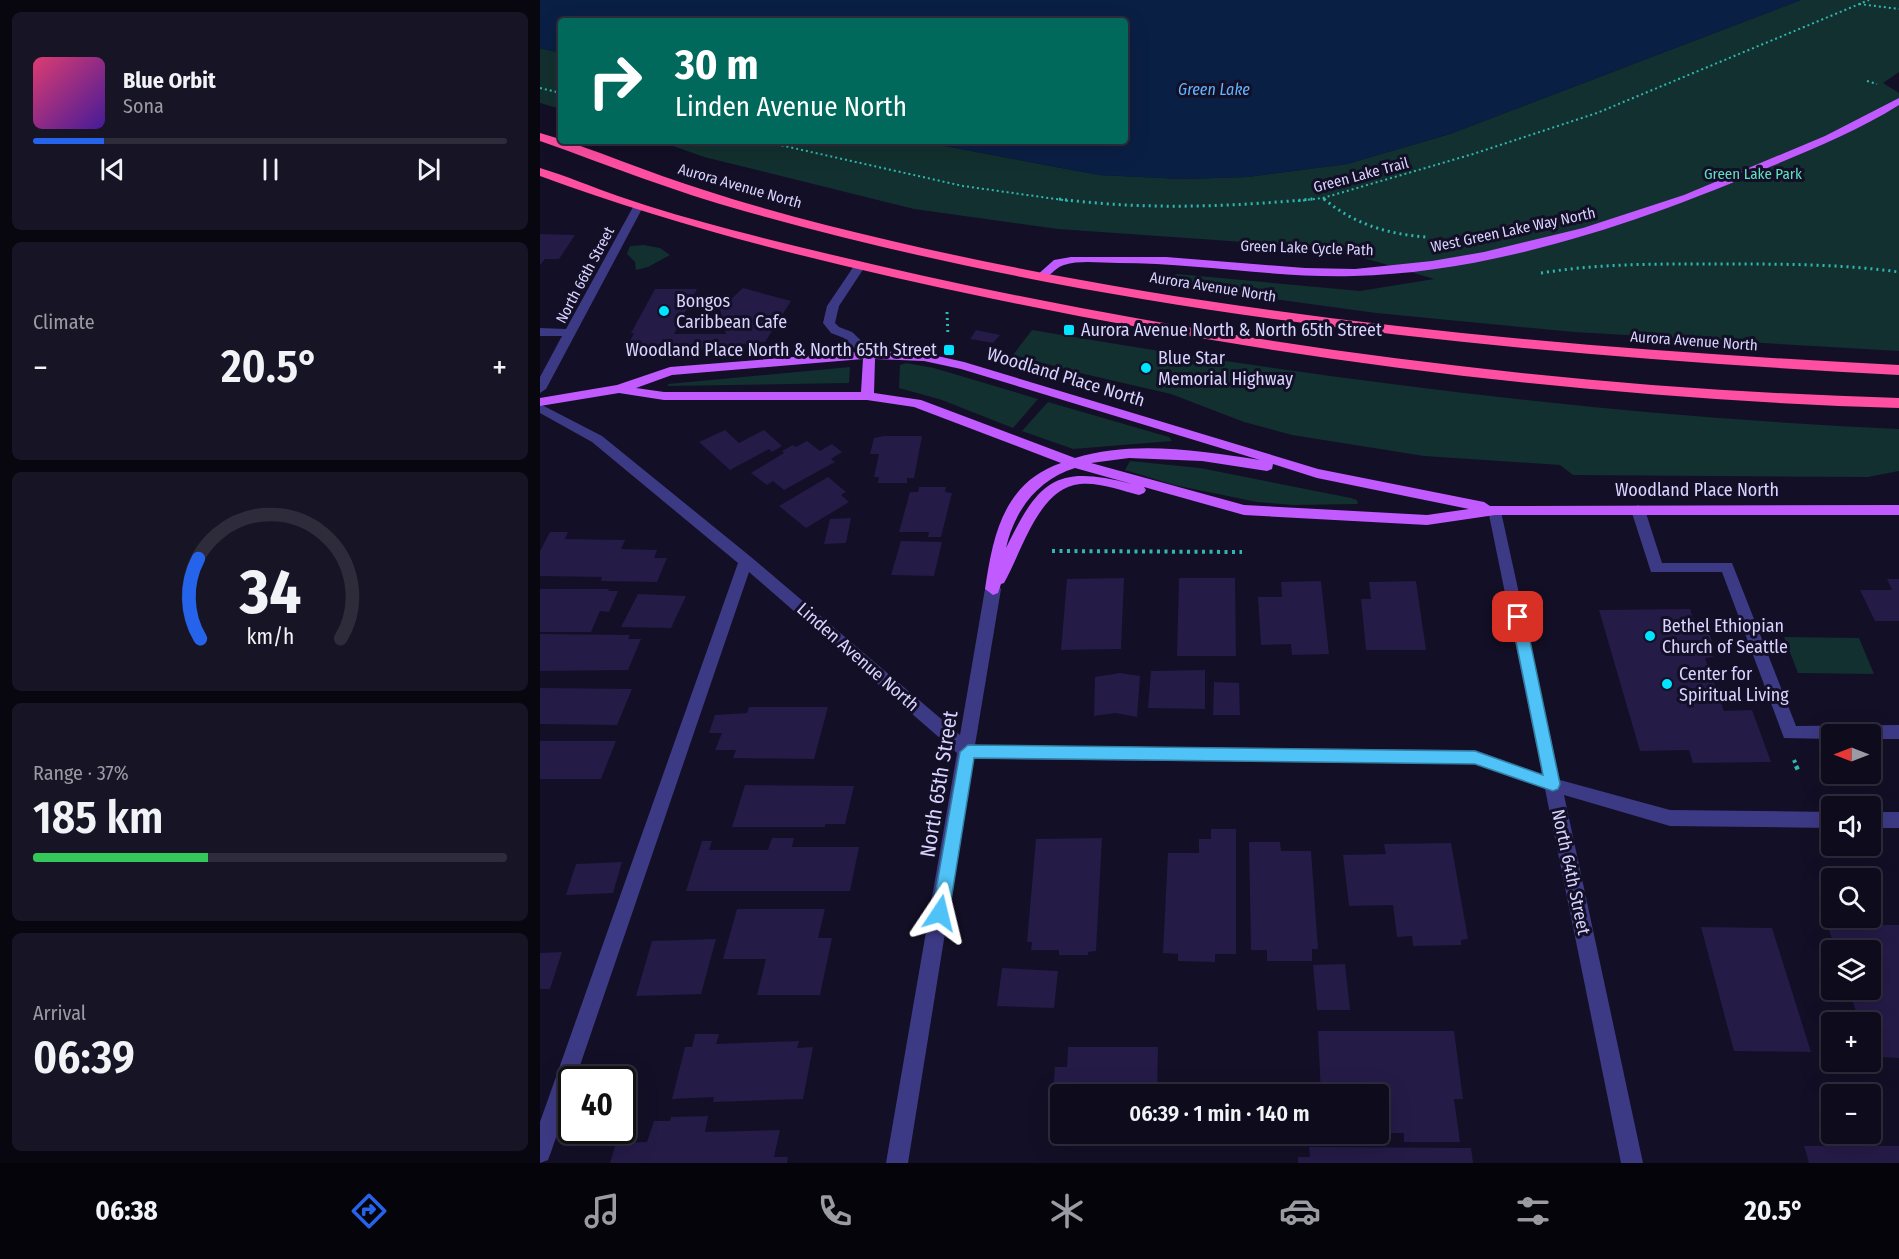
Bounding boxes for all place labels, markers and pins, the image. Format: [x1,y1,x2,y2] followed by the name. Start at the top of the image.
[676,290,787,333] place label: Bongos Caribbean Cafe
[657,304,671,318] marker: Bongos Caribbean Cafe
[1081,319,1382,341] place label: Aurora Avenue North & North 65th Street
[1062,323,1076,337] marker: Aurora Avenue North & North 65th Street
[625,339,937,361] place label: Woodland Place North & North 65th Street
[942,343,956,357] marker: Woodland Place North & North 65th Street
[1158,347,1293,390] place label: Blue Star Memorial Highway
[1139,361,1153,375] marker: Blue Star Memorial Highway
[1492,591,1543,642] pin
[1662,615,1788,658] place label: Bethel Ethiopian Church of Seattle
[1643,629,1657,643] marker: Bethel Ethiopian Church of Seattle
[1679,663,1789,706] place label: Center for Spiritual Living
[1660,677,1674,691] marker: Center for Spiritual Living

